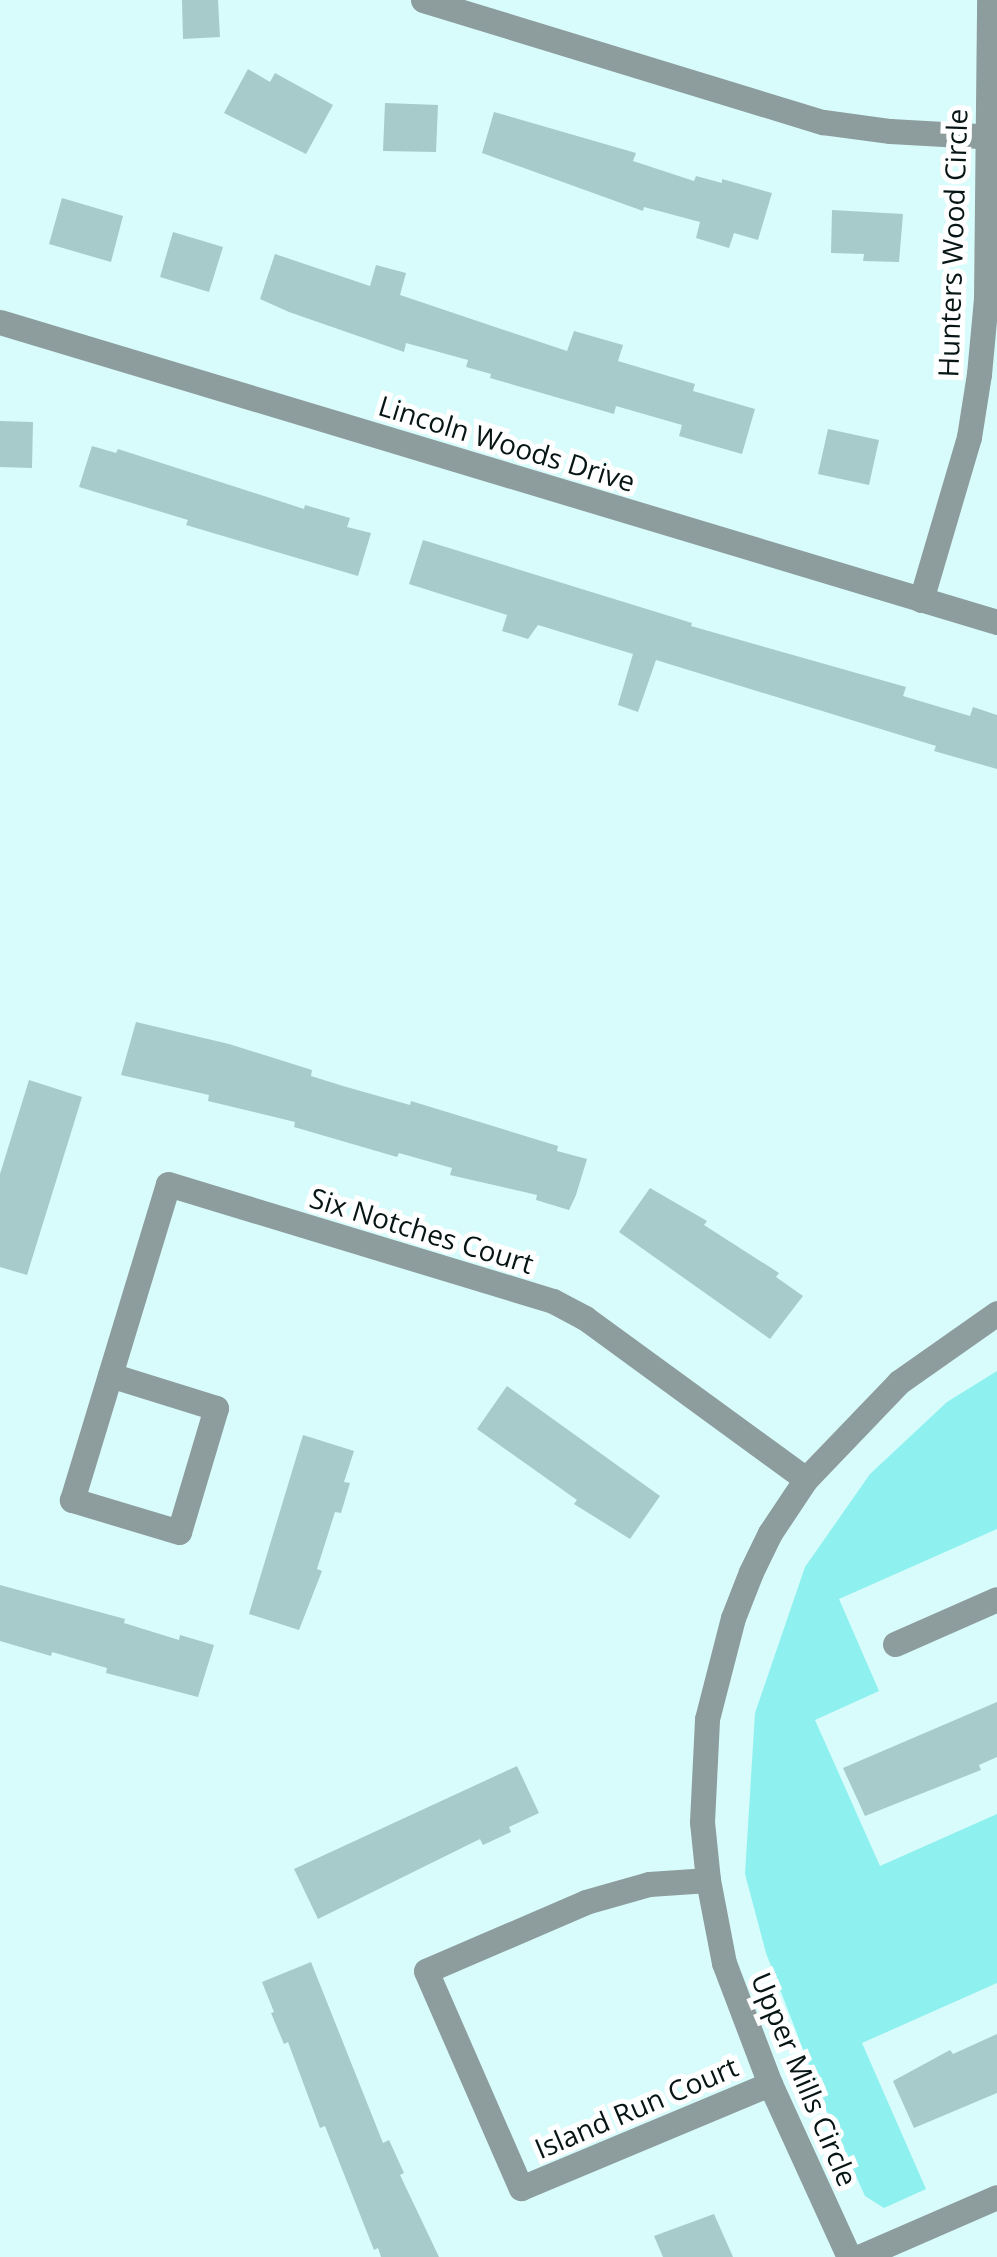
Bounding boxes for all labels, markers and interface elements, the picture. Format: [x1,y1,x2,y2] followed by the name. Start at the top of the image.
[931,108,973,378] street label: Hunters Wood Circle
[375,388,639,498] street label: Lincoln Woods Drive
[306,1180,538,1280] street label: Six Notches Court
[745,1967,865,2191] street label: Upper Mills Circle
[529,2049,743,2165] street label: Island Run Court

